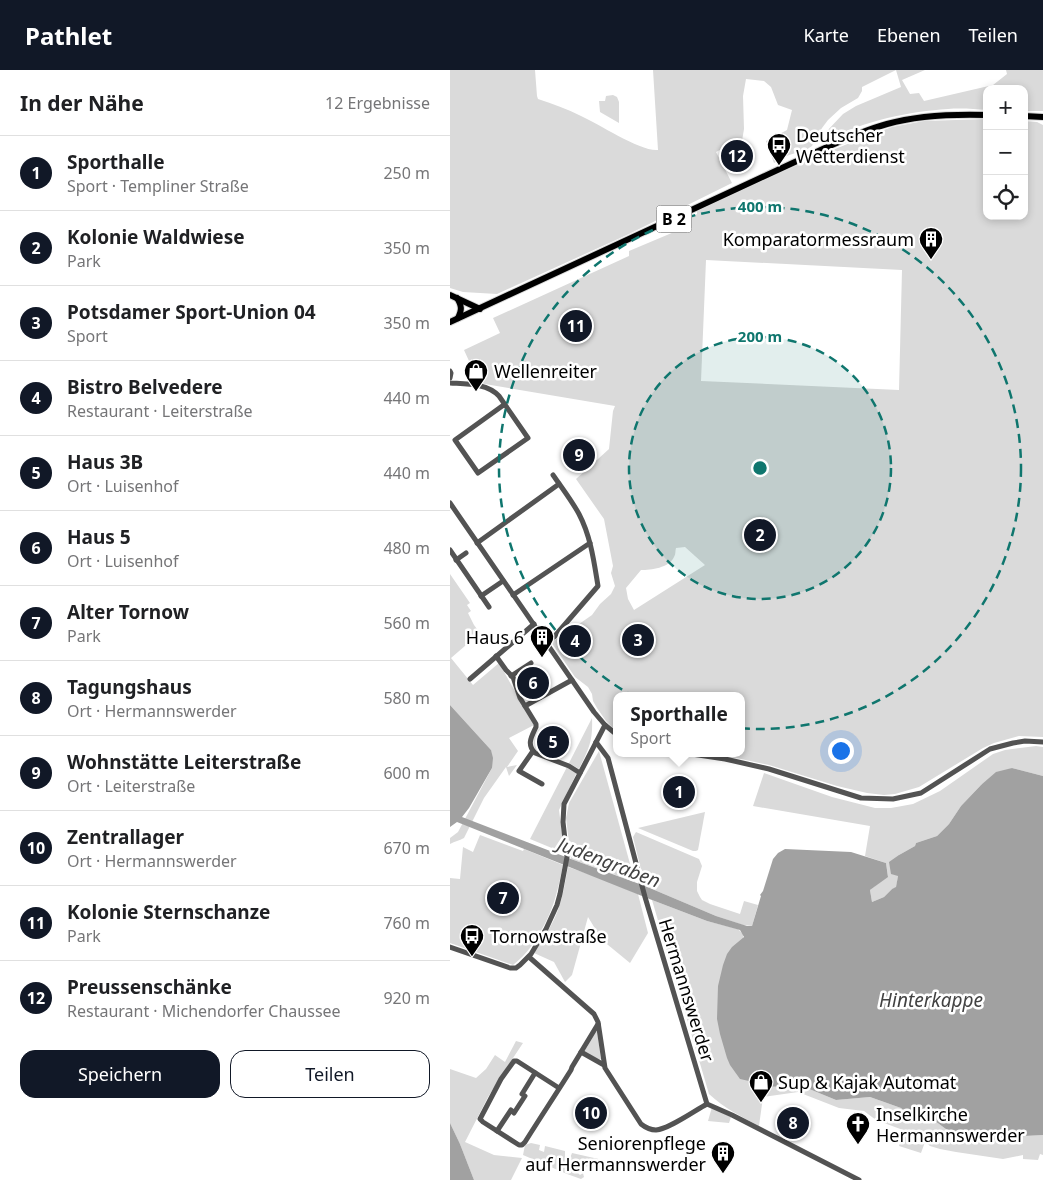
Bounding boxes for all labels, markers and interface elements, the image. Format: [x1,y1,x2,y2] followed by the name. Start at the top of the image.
[25,19,112,52] text: Pathlet
[804,23,849,47] text: Karte
[877,23,941,47] text: Ebenen
[969,23,1018,47] text: Teilen
[983,85,1028,220] map controls
[983,85,1028,130] button: +
[20,89,144,117] text: In der Nähe
[325,92,430,114] text: 12 Ergebnisse
[796,123,905,168] place label: Deutscher Wetterdienst
[983,130,1028,175] button: −
[766,132,792,166] bus stop icon: Deutscher Wetterdienst
[721,137,753,175] pin: 12
[67,149,165,175] text: Sporthalle
[31,162,41,184] text: 1
[383,162,430,184] text: 250 m
[67,175,249,197] text: Sport · Templiner Straße
[983,175,1028,220] button: locate
[738,196,782,216] text: 400 m
[656,206,692,232] road number: B 2
[67,224,245,250] text: Kolonie Waldwiese
[918,226,944,260] building icon: Komparatormessraum
[723,227,914,251] place label: Komparatormessraum
[31,237,41,259] text: 2
[383,237,430,259] text: 350 m
[67,250,101,272] text: Park
[67,299,316,325] text: Potsdamer Sport-Union 04
[560,307,592,345] pin: 11
[31,312,41,334] text: 3
[383,312,430,334] text: 350 m
[67,325,108,347] text: Sport
[738,326,782,346] text: 200 m
[463,358,489,392] shop icon: Wellenreiter
[494,359,598,383] place label: Wellenreiter
[67,374,223,400] text: Bistro Belvedere
[31,387,41,409] text: 4
[383,387,430,409] text: 440 m
[67,400,253,422] text: Restaurant · Leiterstraße
[563,436,595,474] pin: 9
[67,449,143,475] text: Haus 3B
[751,459,769,477] centre of rings
[31,462,41,484] text: 5
[383,462,430,484] text: 440 m
[67,475,179,497] text: Ort · Luisenhof
[744,516,776,554] pin: 2
[67,524,131,550] text: Haus 5
[31,537,41,559] text: 6
[383,537,430,559] text: 480 m
[67,550,179,572] text: Ort · Luisenhof
[67,599,189,625] text: Alter Tornow
[31,612,41,634] text: 7
[383,612,430,634] text: 560 m
[622,621,654,659] pin: 3
[559,622,591,660] pin: 4
[529,624,555,658] building icon: Haus 6
[67,625,101,647] text: Park
[466,625,524,649] place label: Haus 6
[517,664,549,702] pin: 6
[67,674,192,700] text: Tagungshaus
[31,687,41,709] text: 8
[383,687,430,709] text: 580 m
[613,692,745,757] popup
[67,700,237,722] text: Ort · Hermannswerder
[630,701,728,727] text: Sporthalle
[537,723,569,761] pin: 5
[630,727,671,749] text: Sport
[828,738,854,764] your location
[67,749,301,775] text: Wohnstätte Leiterstraße
[31,762,41,784] text: 9
[383,762,430,784] text: 600 m
[663,773,695,811] pin: 1
[67,775,195,797] text: Ort · Leiterstraße
[67,824,184,850] text: Zentrallager
[551,829,664,894] water label: Judengraben
[27,837,45,859] text: 10
[383,837,430,859] text: 670 m
[67,850,237,872] text: Ort · Hermannswerder
[487,879,519,917] pin: 7
[67,899,270,925] text: Kolonie Sternschanze
[27,912,45,934] text: 11
[383,912,430,934] text: 760 m
[654,915,720,1065] street label: Hermannswerder
[459,923,485,957] bus stop icon: Tornowstraße
[490,924,607,948] place label: Tornowstraße
[67,925,101,947] text: Park
[67,974,232,1000] text: Preussenschänke
[27,987,45,1009] text: 12
[383,987,430,1009] text: 920 m
[879,987,983,1013] water label: Hinterkappe
[67,1000,341,1022] text: Restaurant · Michendorfer Chaussee
[20,1050,220,1098] button: Speichern
[230,1050,430,1098] button: Teilen
[748,1069,774,1103] shop icon: Sup & Kajak Automat
[778,1070,957,1094] place label: Sup & Kajak Automat
[575,1094,607,1132] pin: 10
[876,1102,1025,1147] place label: Inselkirche Hermannswerder
[777,1104,809,1142] pin: 8
[845,1111,871,1145] church icon: Inselkirche Hermannswerder
[525,1131,707,1176] place label: Seniorenpflege auf Hermannswerder
[710,1140,736,1174] building icon: Seniorenpflege auf Hermannswerder

